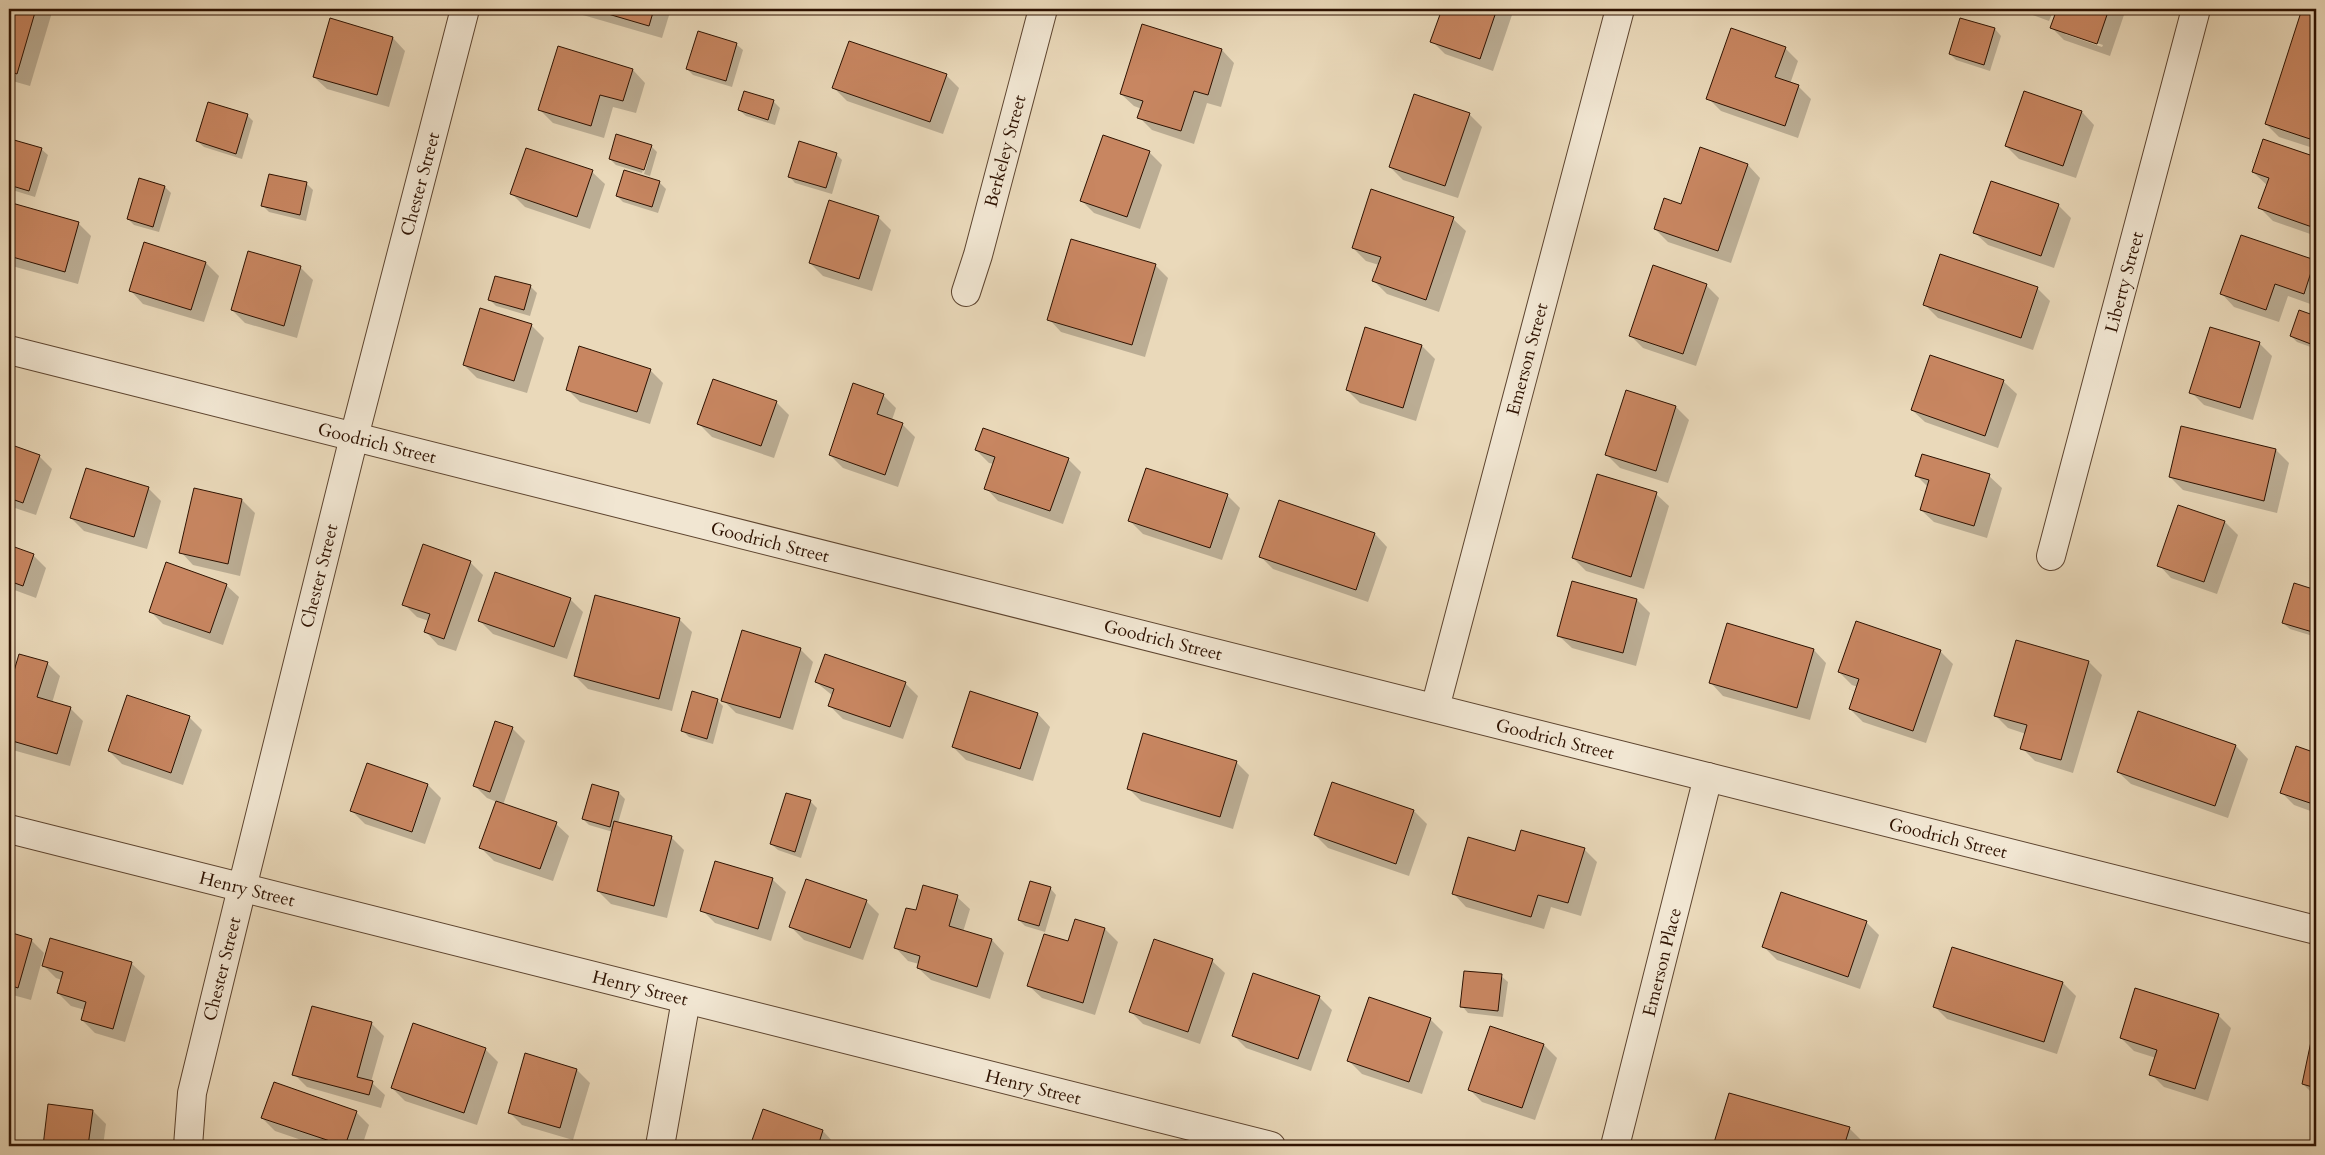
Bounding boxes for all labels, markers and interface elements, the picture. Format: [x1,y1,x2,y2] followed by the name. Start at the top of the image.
[979,92,1033,210] street label: Berkeley Street
[395,129,446,239] street label: Chester Street
[2099,229,2150,335] street label: Liberty Street
[1501,300,1555,418] street label: Emerson Street
[315,417,439,470] street label: Goodrich Street
[708,516,832,569] street label: Goodrich Street
[294,521,345,631] street label: Chester Street
[1101,614,1225,667] street label: Goodrich Street
[1493,713,1617,766] street label: Goodrich Street
[1886,812,2010,865] street label: Goodrich Street
[196,866,298,914] street label: Henry Street
[1637,905,1688,1019] street label: Emerson Place
[197,914,248,1024] street label: Chester Street
[589,965,691,1013] street label: Henry Street
[982,1064,1084,1112] street label: Henry Street

